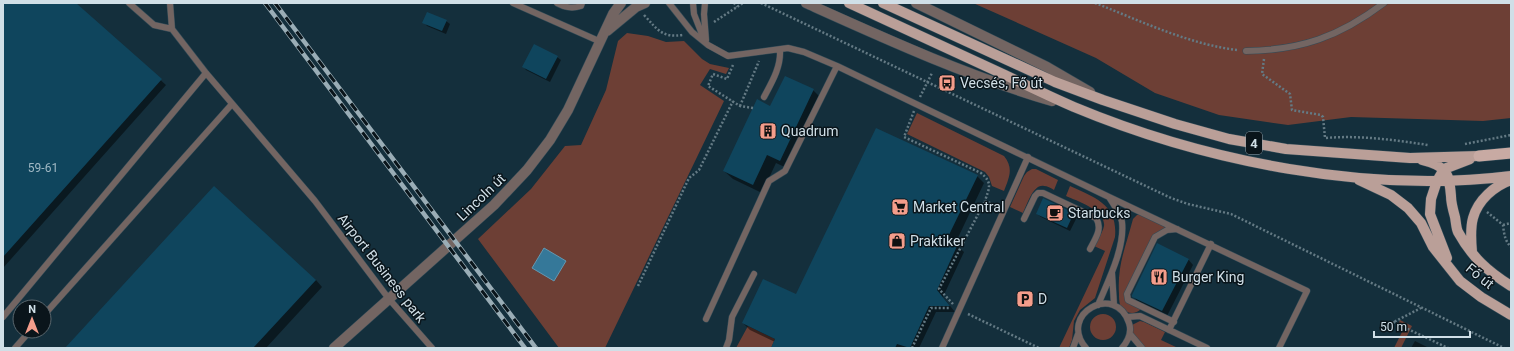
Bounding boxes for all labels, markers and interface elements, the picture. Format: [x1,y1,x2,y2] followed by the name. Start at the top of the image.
[937,73,957,93] bus stop icon: Vecsés, Fő út
[960,75,1043,91] place label: Vecsés, Fő út
[758,121,778,141] building icon: Quadrum
[781,123,839,139] place label: Quadrum
[1246,132,1262,154] road number: 4
[28,161,58,175] house number: 59-61
[454,170,509,224] street label: Lincoln út
[890,197,910,217] supermarket icon: Market Central
[913,199,1004,215] place label: Market Central
[1045,203,1065,223] cafe icon: Starbucks
[1068,205,1130,221] place label: Starbucks
[335,210,430,326] street label: Airport Business park
[887,231,907,251] shop icon: Praktiker
[910,233,965,249] place label: Praktiker
[1463,260,1498,292] street label: Fő út
[1149,267,1169,287] restaurant icon: Burger King
[1172,269,1244,285] place label: Burger King
[1015,289,1035,309] parking icon: D
[1038,291,1047,307] place label: D
[12,299,52,339] north arrow
[28,303,36,316] text: N
[1374,313,1470,339] scale bar
[1380,320,1407,334] text: 50 m

